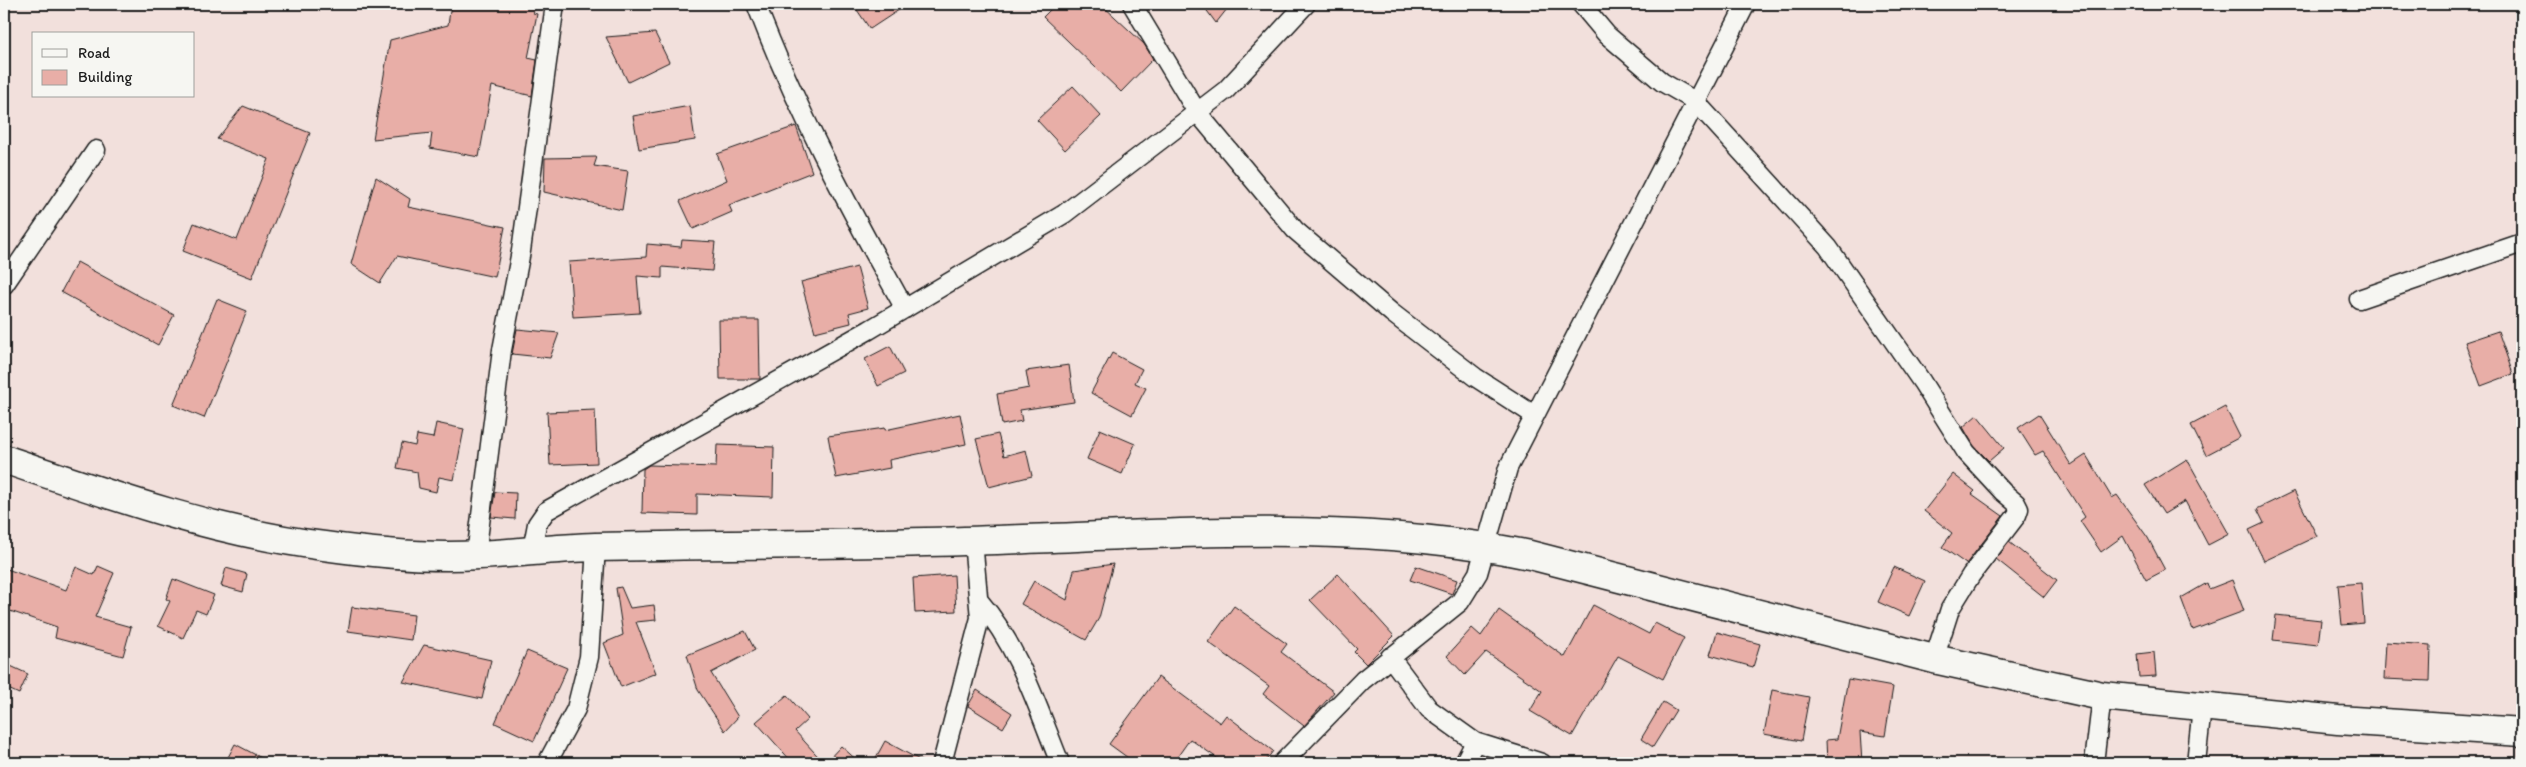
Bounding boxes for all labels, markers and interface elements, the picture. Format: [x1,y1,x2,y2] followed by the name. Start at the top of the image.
[32,32,195,98] legend
[78,44,111,62] text: Road
[78,68,132,86] text: Building

